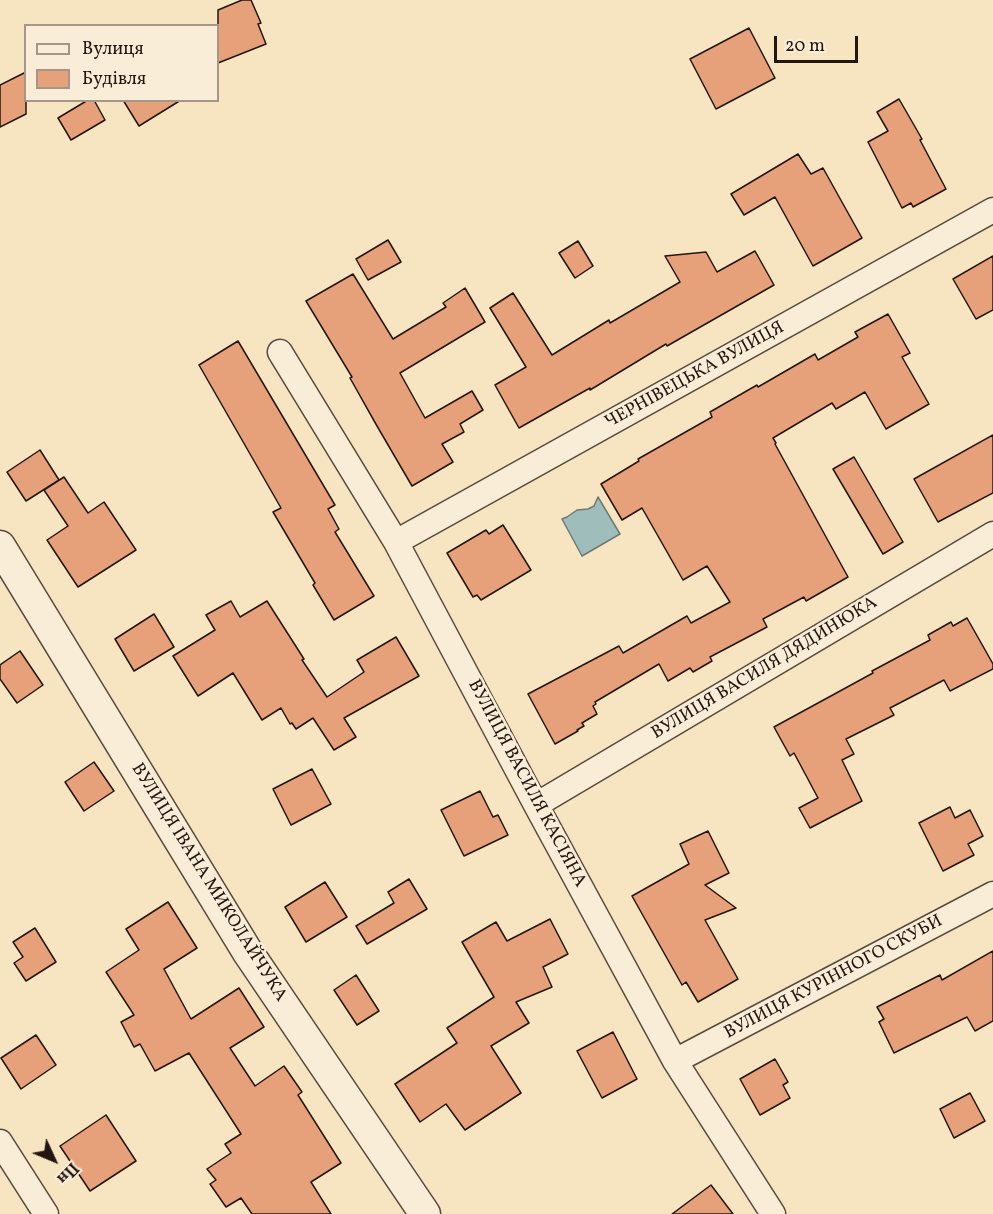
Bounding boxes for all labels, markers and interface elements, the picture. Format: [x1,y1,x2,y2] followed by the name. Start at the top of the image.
[24,24,219,102] legend
[777,24,861,62] scale bar
[785,34,825,59] text: 20 m
[82,37,144,62] text: Вулиця
[82,67,146,92] text: Будівля
[602,318,788,434] street label: ЧЕРНІВЕЦЬКА ВУЛИЦЯ
[648,593,882,745] street label: ВУЛИЦЯ ВАСИЛЯ ДЯДИНЮКА
[462,676,590,892] street label: ВУЛИЦЯ ВАСИЛЯ КАСІЯНА
[125,760,291,1006] street label: ВУЛИЦЯ ІВАНА МИКОЛАЙЧУКА
[721,911,947,1045] street label: ВУЛИЦЯ КУРІННОГО СКУБИ
[24,1130,84,1190] north arrow
[51,1157,83,1188] text: Пн

